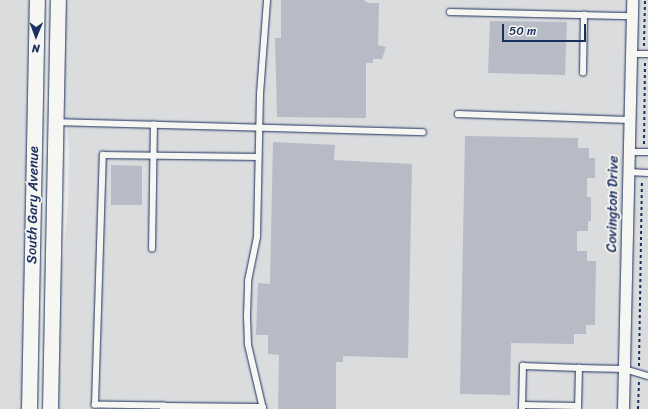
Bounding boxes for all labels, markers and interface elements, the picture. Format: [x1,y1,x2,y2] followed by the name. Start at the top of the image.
[16,16,56,56] north arrow
[504,16,588,42] scale bar
[509,20,536,42] text: 50 m
[32,39,40,58] text: N
[24,146,42,264] street label: South Gary Avenue
[604,155,622,253] street label: Covington Drive

